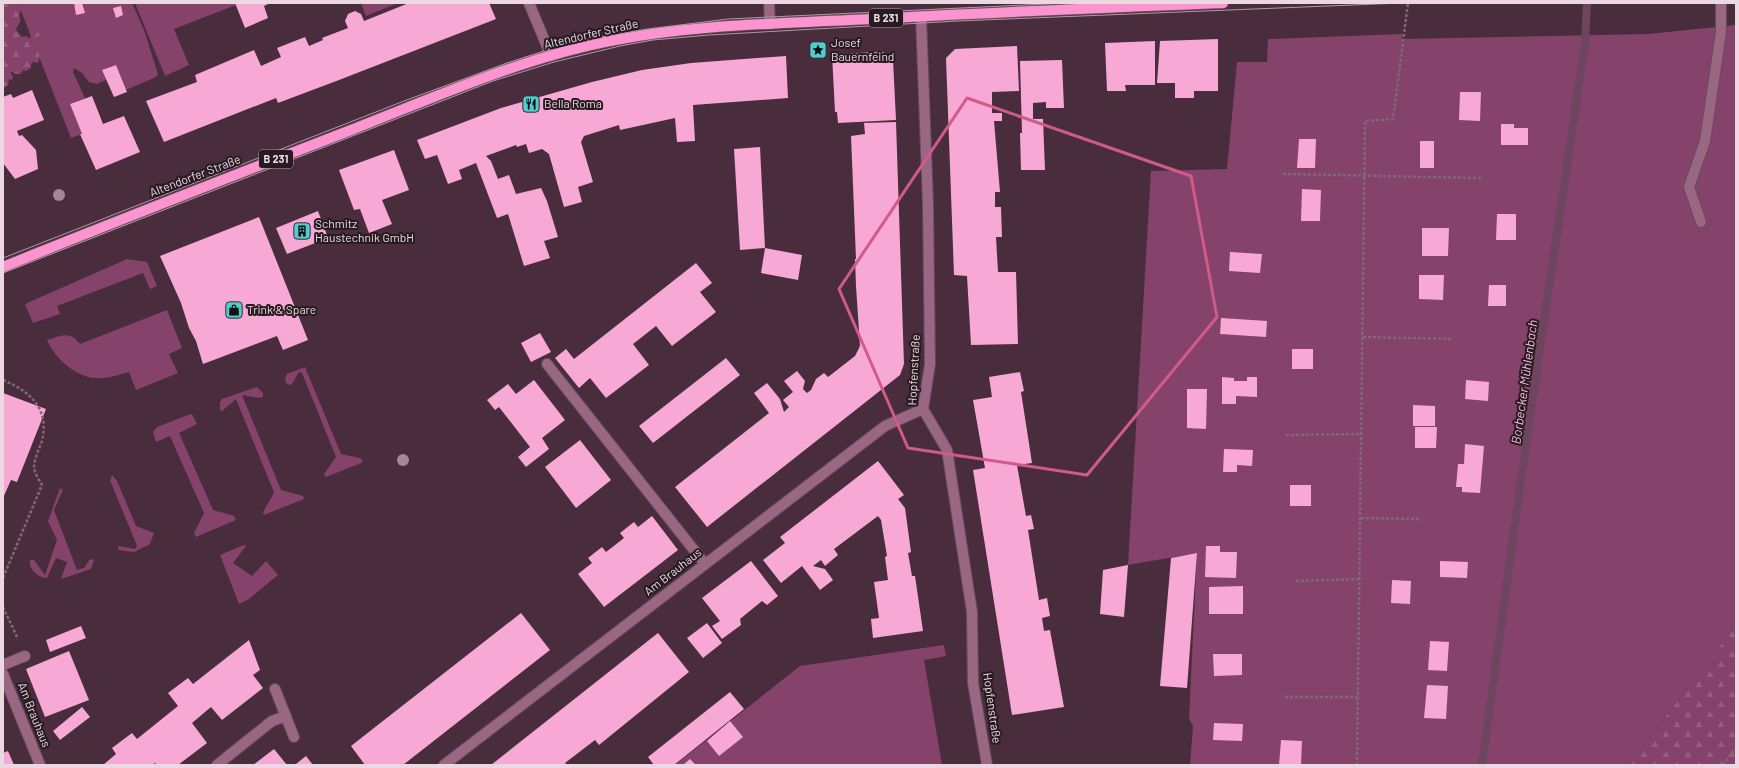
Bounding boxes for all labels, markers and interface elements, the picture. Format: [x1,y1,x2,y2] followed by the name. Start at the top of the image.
[869,9,903,27] road number: B 231
[542,15,639,51] street label: Altendorfer Straße
[831,35,894,63] place label: Josef Bauernfeind
[808,40,828,60] place icon: Josef Bauernfeind
[521,94,541,114] restaurant icon: Bella Roma
[544,96,602,110] place label: Bella Roma
[259,150,293,168] road number: B 231
[147,151,242,199] street label: Altendorfer Straße
[315,216,414,244] place label: Schmitz Haustechnik GmbH
[292,221,312,241] building icon: Schmitz Haustechnik GmbH
[224,300,244,320] shop icon: Trink & Spare
[247,302,316,316] place label: Trink & Spare
[1507,319,1541,445] water label: Borbecker Mühlenbach
[904,334,922,406] street label: Hopfenstraße
[641,544,704,598] street label: Am Brauhaus
[981,672,1005,744] street label: Hopfenstraße
[16,680,54,749] street label: Am Brauhaus

